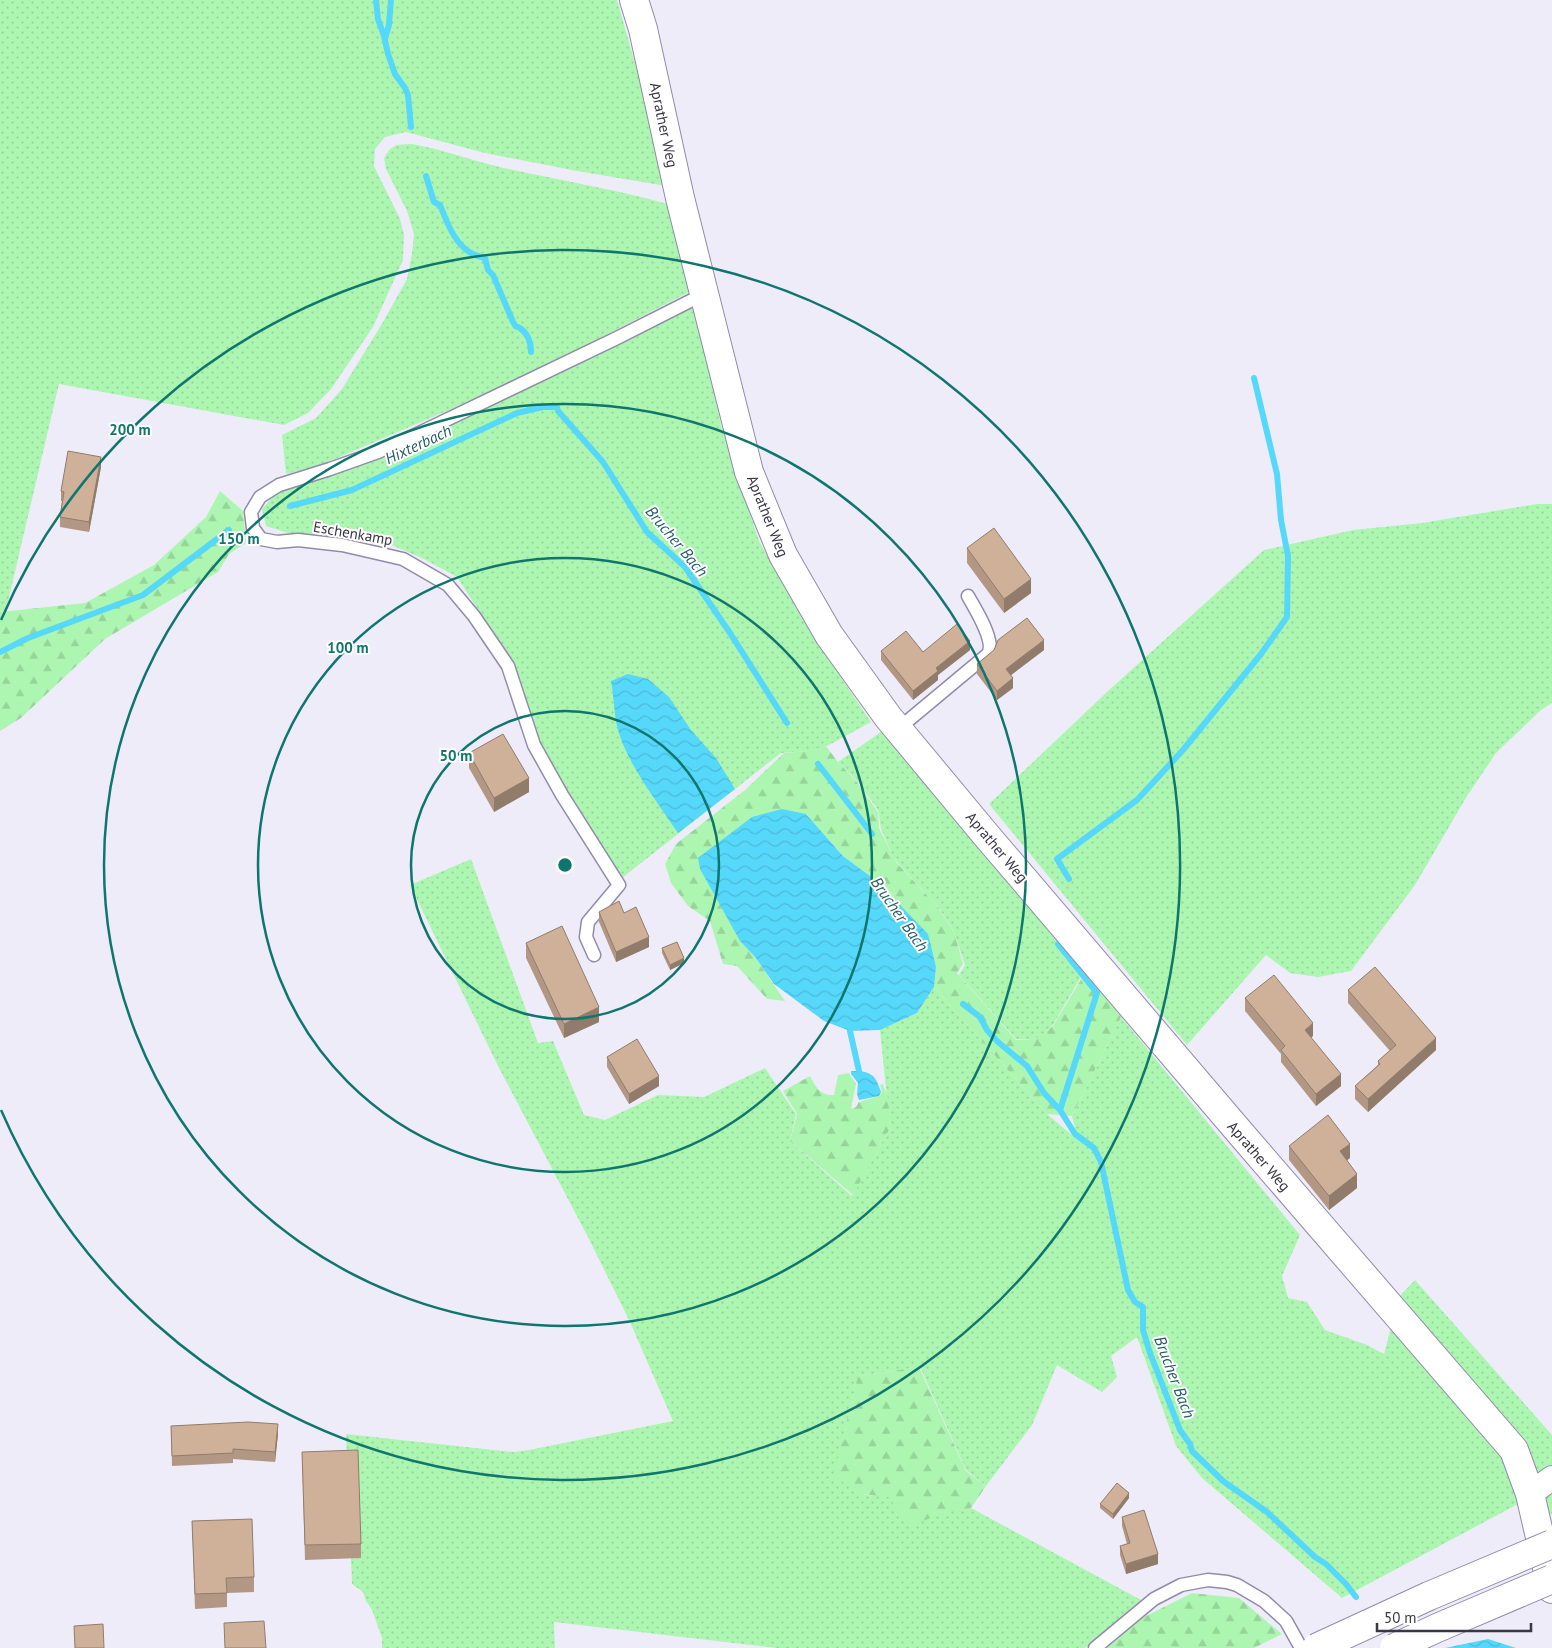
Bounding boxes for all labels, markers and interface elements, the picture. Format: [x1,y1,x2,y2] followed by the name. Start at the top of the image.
[646,81,682,169] street label: Aprather Weg
[109,420,151,439] text: 200 m
[382,420,454,468] water label: Hixterbach
[743,472,793,560] street label: Aprather Weg
[642,502,712,580] water label: Brucher Bach
[312,517,394,549] street label: Eschenkamp
[218,529,260,548] text: 150 m
[327,638,369,657] text: 100 m
[440,746,472,765] text: 50 m
[962,808,1032,886] street label: Aprather Weg
[556,856,574,874] centre of rings
[867,873,933,955] water label: Brucher Bach
[1223,1117,1295,1195] street label: Aprather Weg
[1150,1333,1200,1421] water label: Brucher Bach
[1377,1600,1531,1632] scale bar
[1384,1608,1417,1627] text: 50 m

